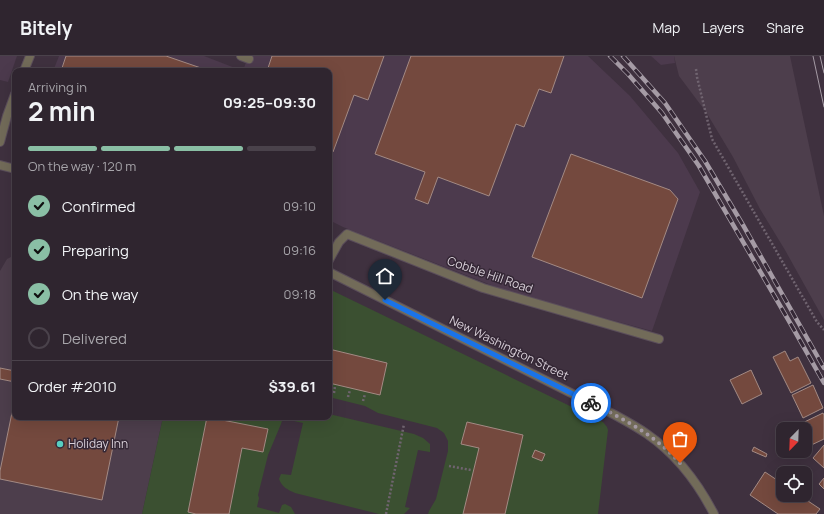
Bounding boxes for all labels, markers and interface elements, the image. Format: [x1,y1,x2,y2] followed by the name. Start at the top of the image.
[20,15,72,41] text: Bitely
[652,18,680,37] text: Map
[702,18,744,37] text: Layers
[766,18,804,37] text: Share
[28,78,87,96] text: Arriving in
[223,92,316,113] text: 09:25–09:30
[28,93,96,129] text: 2 min
[28,157,136,175] text: On the way · 120 m
[28,195,50,217] icon: check
[62,196,135,217] text: Confirmed
[283,197,316,215] text: 09:10
[28,239,50,261] icon: check
[62,240,129,261] text: Preparing
[283,241,316,259] text: 09:16
[445,252,535,297] street label: Cobble Hill Road
[368,259,402,300] pin
[374,265,396,287] icon: home
[28,283,50,305] icon: check
[62,284,138,305] text: On the way
[283,285,316,303] text: 09:18
[447,311,572,384] street label: New Washington Street
[62,328,127,349] text: Delivered
[28,376,117,397] text: Order #2010
[268,376,316,397] text: $39.61
[571,383,611,423] courier
[580,392,602,414] icon: bike
[663,422,697,463] pin
[776,422,812,458] north arrow
[776,422,812,502] map controls
[669,428,691,450] icon: bag
[68,435,128,452] place label: Holiday Inn
[55,439,65,449] marker: Holiday Inn
[776,466,812,502] button: locate

